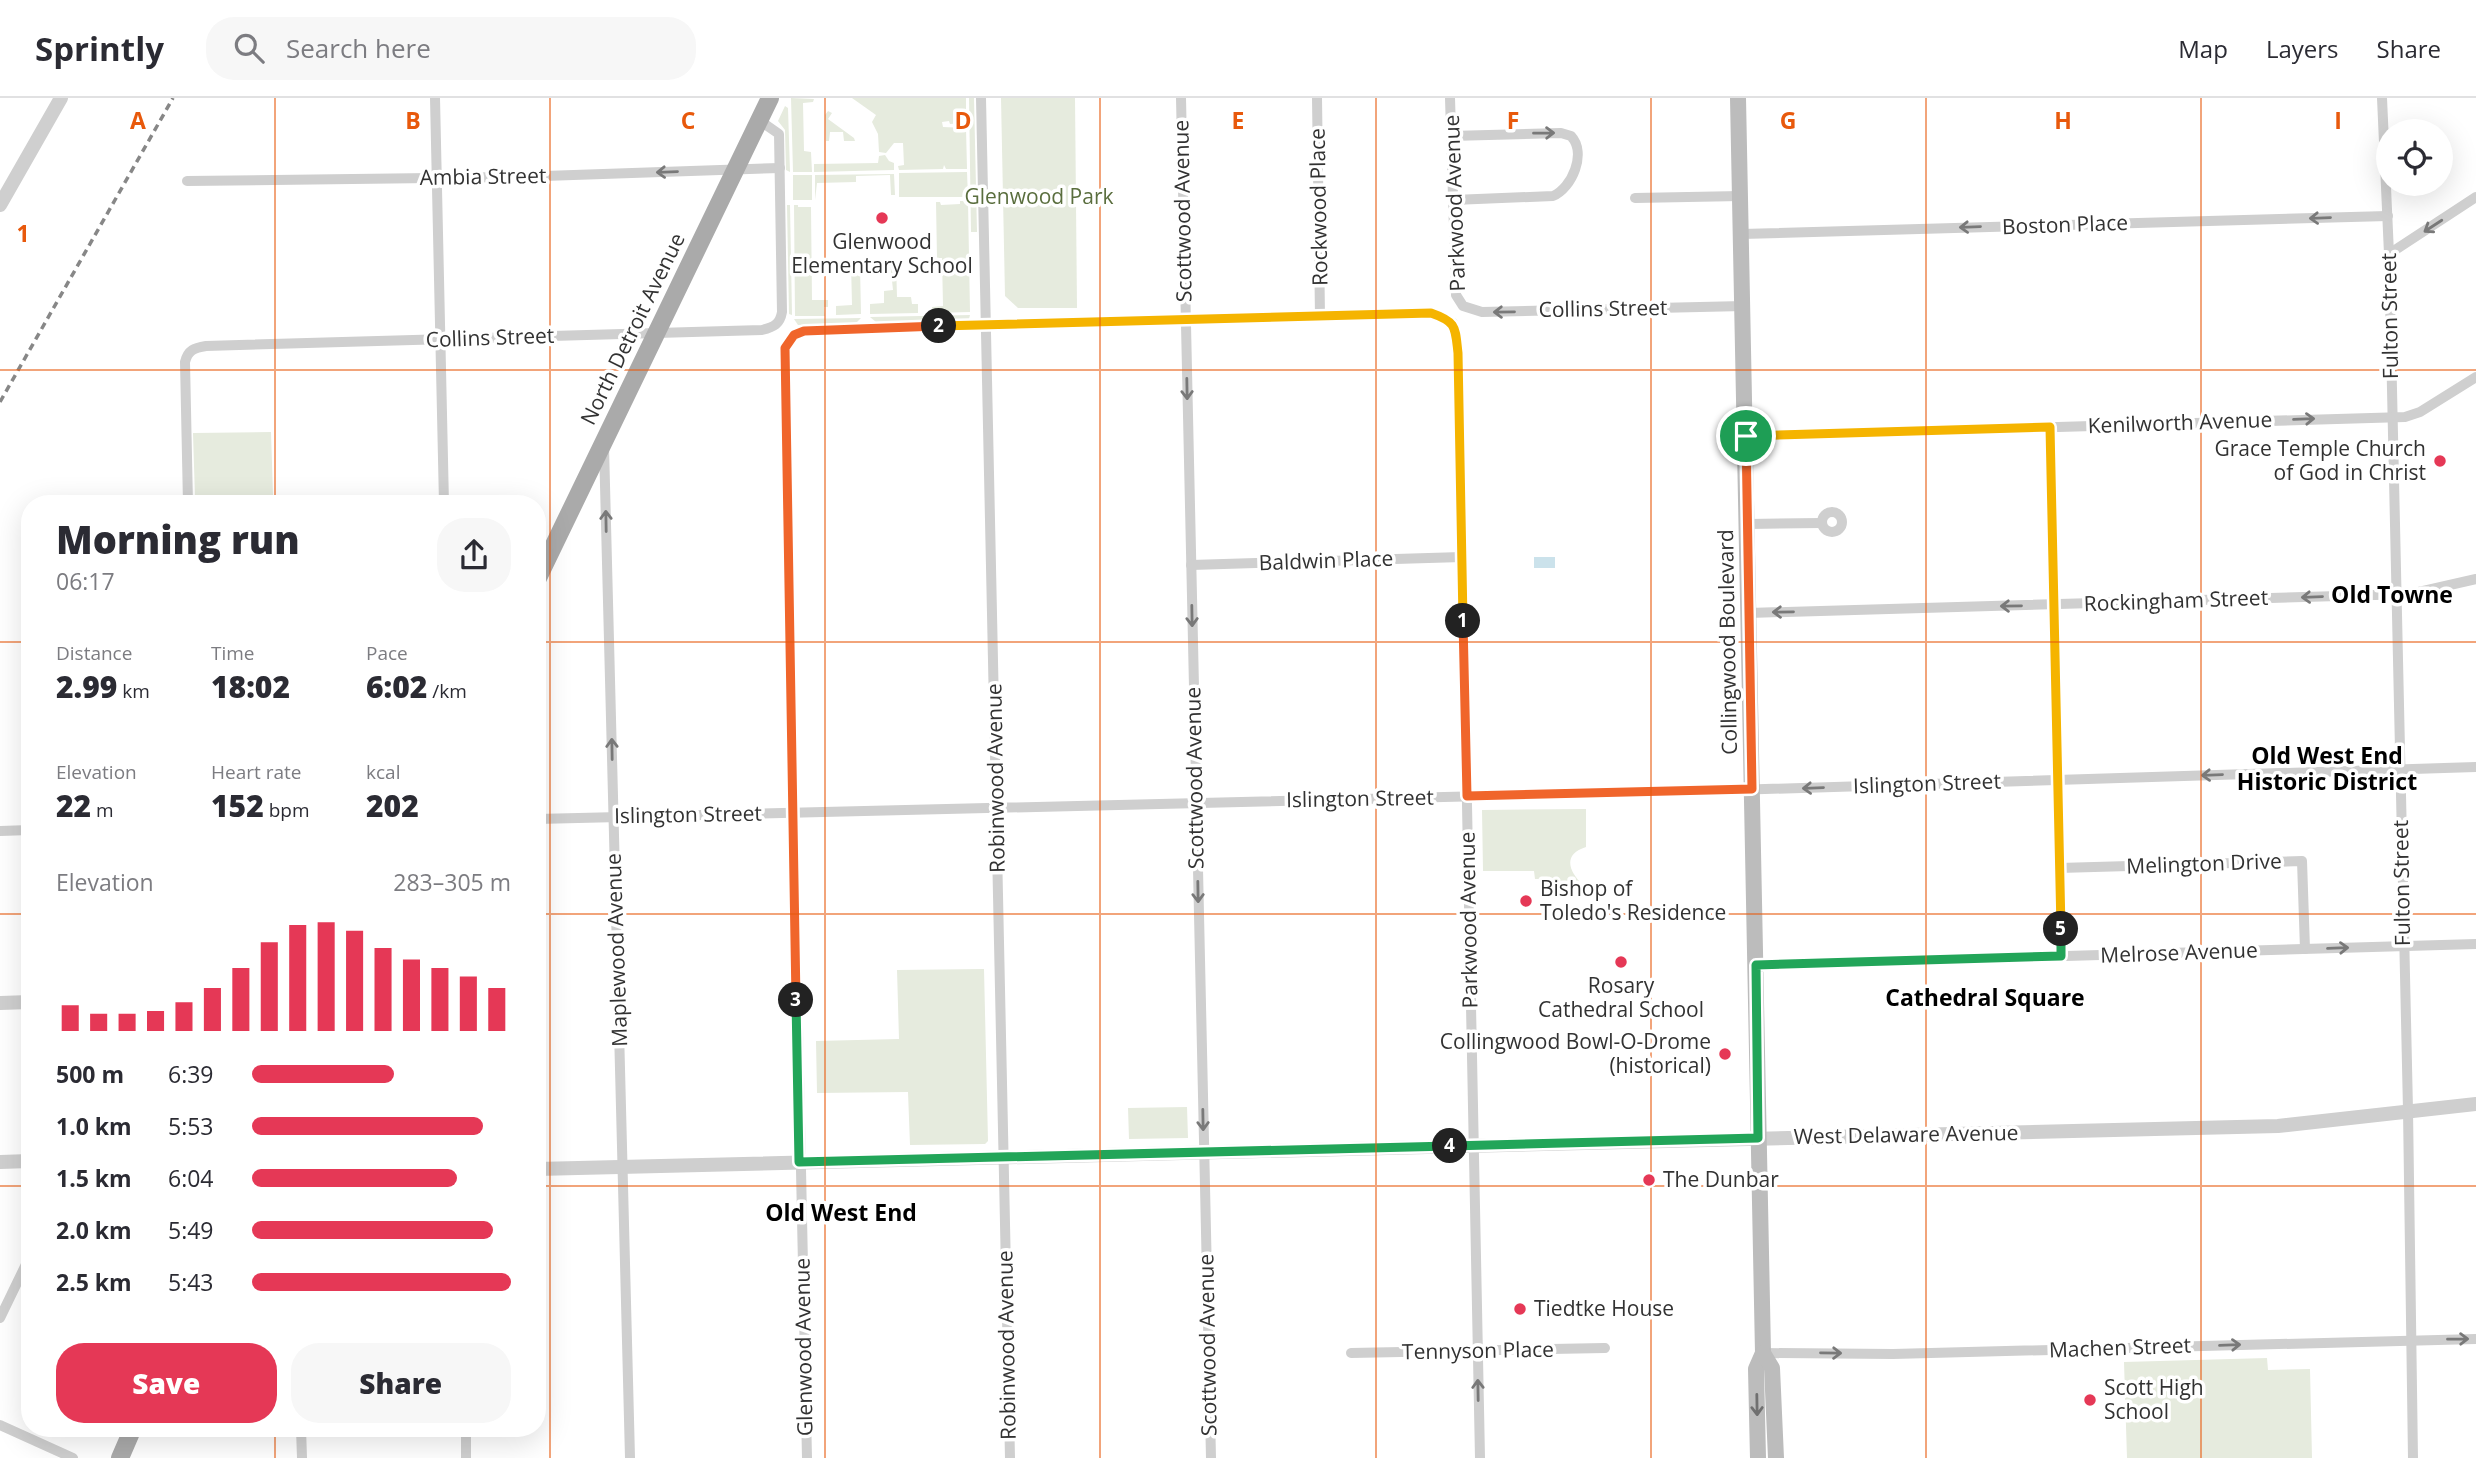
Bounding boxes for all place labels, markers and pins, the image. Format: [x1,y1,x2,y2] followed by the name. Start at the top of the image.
[874,210,890,226] marker: Glenwood Elementary School
[791,227,973,279] place label: Glenwood Elementary School
[922,308,956,344] pin: 2
[1716,406,1776,466] pin
[2214,434,2426,486] place label: Grace Temple Church of God in Christ
[2432,453,2448,469] marker: Grace Temple Church of God in Christ
[1446,603,1480,638] pin: 1
[1540,874,1726,926] place label: Bishop of Toledo's Residence
[1518,893,1534,909] marker: Bishop of Toledo's Residence
[2044,912,2078,946] pin: 5
[1613,954,1629,970] marker: Rosary Cathedral School
[1538,971,1704,1023] place label: Rosary Cathedral School
[778,982,814,1018] pin: 3
[1440,1027,1711,1079] place label: Collingwood Bowl-O-Drome (historical)
[1717,1046,1733,1062] marker: Collingwood Bowl-O-Drome (historical)
[1432,1128,1468,1164] pin: 4
[1663,1165,1779,1193] place label: The Dunbar
[1641,1172,1657,1188] marker: The Dunbar
[1534,1294,1674,1322] place label: Tiedtke House
[1512,1301,1528,1317] marker: Tiedtke House
[2104,1373,2204,1425] place label: Scott High School
[2082,1392,2098,1408] marker: Scott High School

